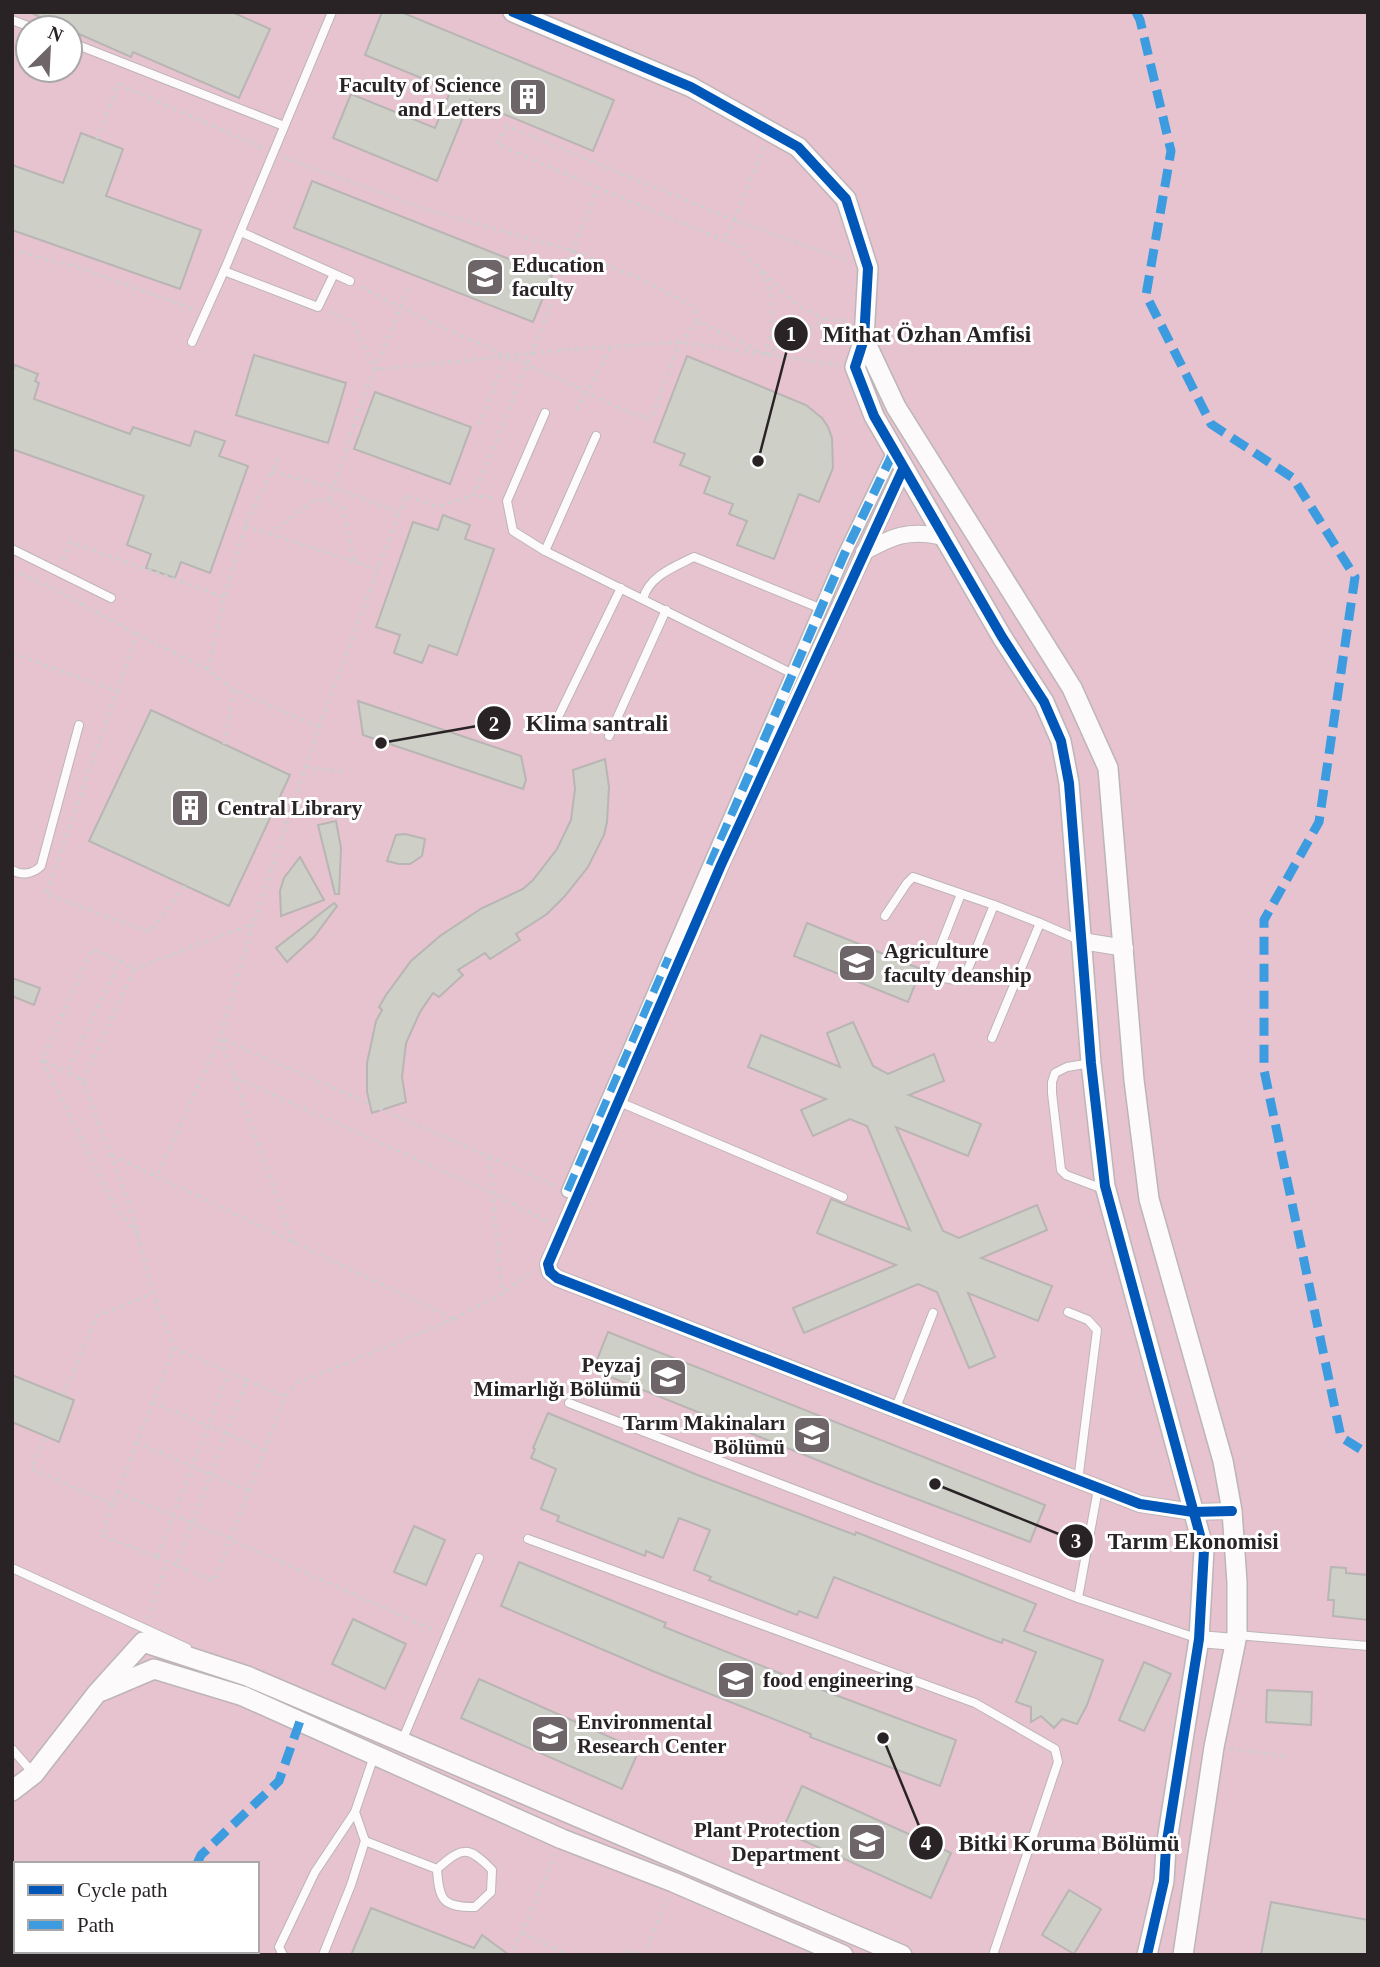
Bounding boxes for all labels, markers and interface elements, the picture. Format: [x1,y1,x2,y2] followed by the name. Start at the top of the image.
[14,14,84,84] north arrow
[45,22,66,46] text: N
[339,73,501,121] place label: Faculty of Science and Letters
[507,76,549,118] building icon: Faculty of Science and Letters
[512,253,605,301] place label: Education faculty
[464,256,506,298] school or university icon: Education faculty
[774,312,1046,356] callout: Mithat Özhan Amfisi
[786,322,796,346] text: 1
[823,322,1032,347] text: Mithat Özhan Amfisi
[477,701,682,745] callout: Klima santrali
[526,711,669,736] text: Klima santrali
[489,712,499,736] text: 2
[169,787,211,829] building icon: Central Library
[217,796,363,820] place label: Central Library
[884,939,1032,987] place label: Agriculture faculty deanship
[836,942,878,984] school or university icon: Agriculture faculty deanship
[474,1353,641,1401] place label: Peyzaj Mimarlığı Bölümü
[647,1356,689,1398] school or university icon: Peyzaj Mimarlığı Bölümü
[623,1411,785,1459] place label: Tarım Makinaları Bölümü
[791,1414,833,1456] school or university icon: Tarım Makinaları Bölümü
[1059,1519,1293,1563] callout: Tarım Ekonomisi
[1071,1529,1081,1553] text: 3
[1107,1529,1279,1554] text: Tarım Ekonomisi
[715,1659,757,1701] school or university icon: food engineering
[763,1668,913,1692] place label: food engineering
[577,1710,726,1758] place label: Environmental Research Center
[529,1713,571,1755] school or university icon: Environmental Research Center
[694,1818,840,1866] place label: Plant Protection Department
[846,1821,888,1863] school or university icon: Plant Protection Department
[909,1821,1193,1865] callout: Bitki Koruma Bölümü
[921,1831,932,1855] text: 4
[958,1831,1180,1856] text: Bitki Koruma Bölümü
[14,1862,259,1953] legend
[77,1878,168,1902] text: Cycle path
[77,1913,115,1937] text: Path

